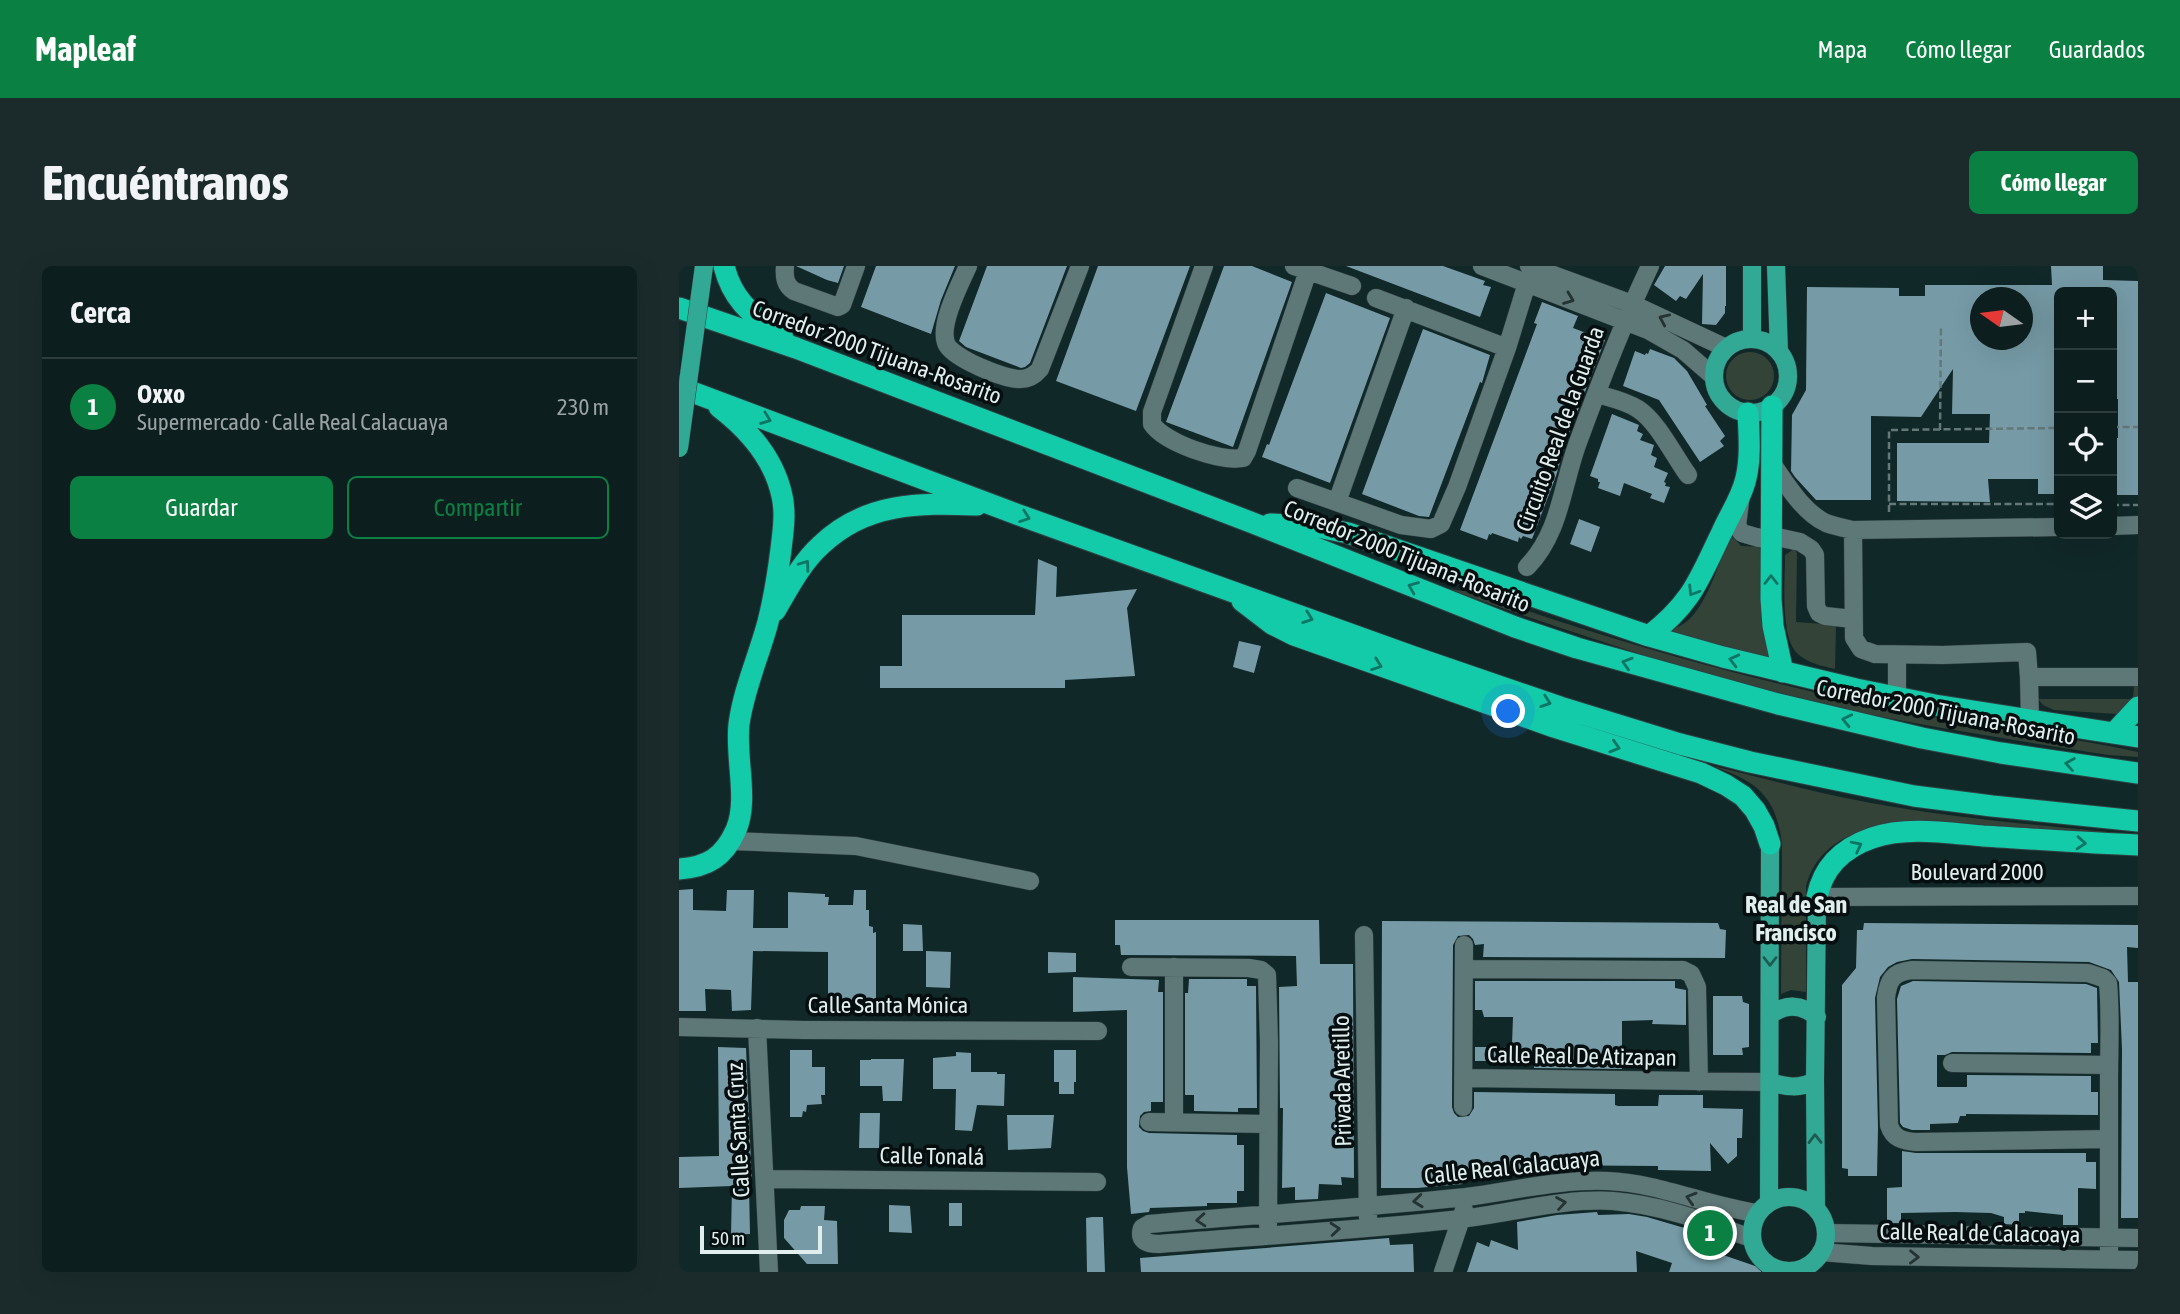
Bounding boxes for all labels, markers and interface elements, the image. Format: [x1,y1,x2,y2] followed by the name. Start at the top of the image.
[35,30,136,68] text: Mapleaf
[1818,36,1867,63] text: Mapa
[1905,36,2011,63] text: Cómo llegar
[2049,36,2145,63] text: Guardados
[1969,151,2138,214] button: Cómo llegar
[42,154,289,210] text: Encuéntranos
[1970,287,2033,350] north arrow
[2054,287,2117,539] map controls
[2054,287,2117,350] button: +
[1562,291,1574,305] one-way arrow
[70,295,131,329] text: Cerca
[749,295,1005,409] street label: Corredor 2000 Tijuana-Rosarito
[1659,313,1671,327] one-way arrow
[1511,323,1609,535] street label: Circuito Real de la Guarda
[2054,350,2117,413] button: −
[137,379,185,409] text: Oxxo
[88,394,98,420] text: 1
[557,394,609,420] text: 230 m
[137,409,448,435] text: Supermercado · Calle Real Calacuaya
[759,411,771,425] one-way arrow
[2054,413,2117,476] button: locate
[70,476,333,539] button: Guardar
[347,476,609,539] button: Compartir
[2054,476,2117,539] button: layers
[1280,495,1534,617] street label: Corredor 2000 Tijuana-Rosarito
[1018,508,1030,522] one-way arrow
[797,560,809,573] one-way arrow
[1764,575,1779,586] one-way arrow
[1408,582,1420,596] one-way arrow
[1688,584,1701,597] one-way arrow
[1301,610,1313,624] one-way arrow
[1728,654,1740,668] one-way arrow
[1370,657,1382,671] one-way arrow
[1621,657,1633,672] one-way arrow
[1814,674,2078,750] street label: Corredor 2000 Tijuana-Rosarito
[1491,694,1525,728] your location
[1539,694,1551,708] one-way arrow
[1841,714,1853,729] one-way arrow
[1609,738,1621,753] one-way arrow
[2065,757,2076,772] one-way arrow
[2076,835,2087,850] one-way arrow
[1849,840,1862,854] one-way arrow
[1911,859,2043,885] street label: Boulevard 2000
[1745,891,1847,946] district label: Real de San Francisco
[1762,956,1778,967] one-way arrow
[808,992,968,1018] street label: Calle Santa Mónica
[1328,1015,1356,1147] street label: Privada Aretillo
[1487,1041,1677,1071] street label: Calle Real De Atizapan
[721,1062,755,1198] street label: Calle Santa Cruz
[1807,1134,1823,1144] one-way arrow
[879,1142,985,1170] street label: Calle Tonalá
[1423,1145,1601,1189] street label: Calle Real Calacuaya
[1685,1192,1697,1207] one-way arrow
[1412,1193,1423,1208] one-way arrow
[1555,1196,1567,1211] one-way arrow
[1687,1207,1733,1259] pin: 1
[1195,1212,1206,1227] one-way arrow
[1879,1218,2081,1248] street label: Calle Real de Calacoaya
[1330,1222,1341,1237] one-way arrow
[700,1223,823,1255] scale bar
[711,1227,745,1249] text: 50 m
[1909,1249,1920,1265] one-way arrow

